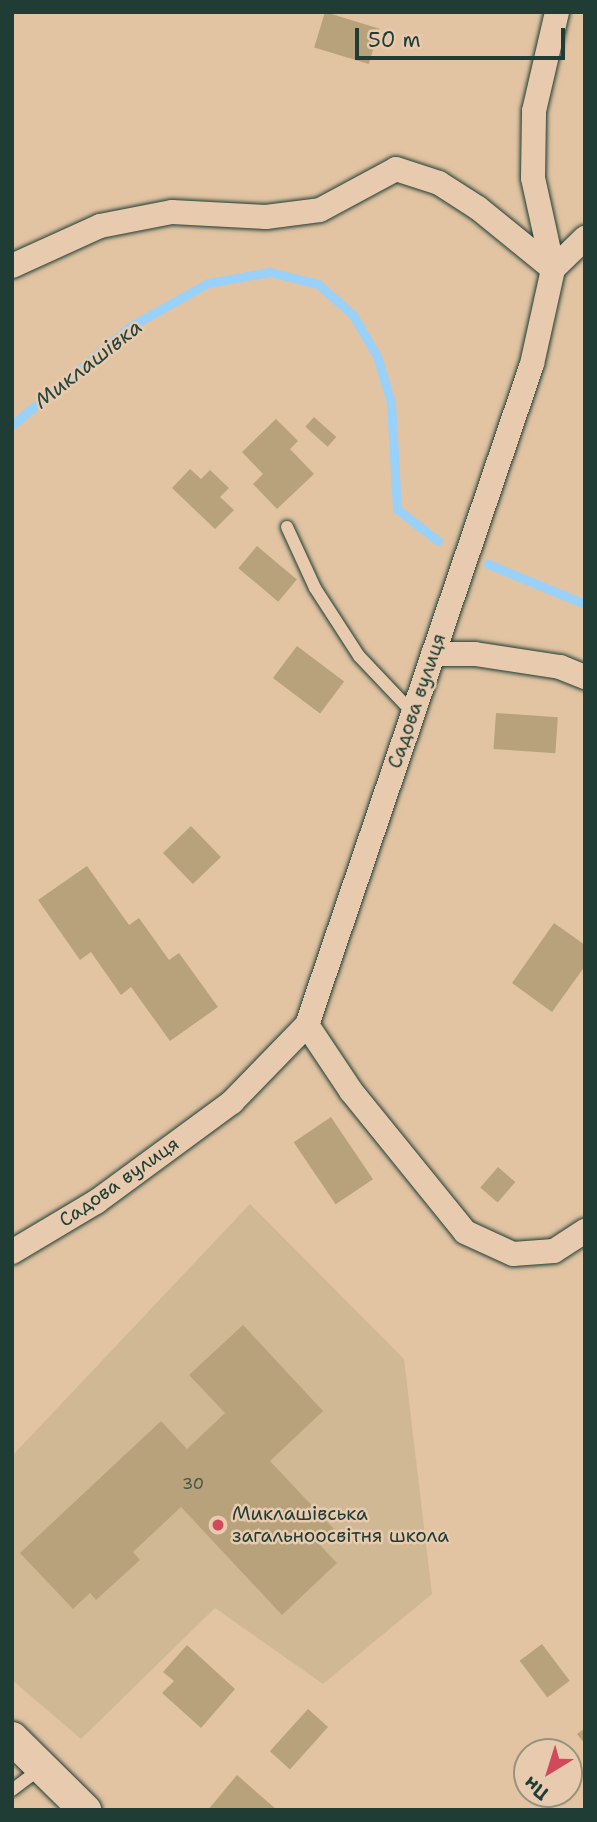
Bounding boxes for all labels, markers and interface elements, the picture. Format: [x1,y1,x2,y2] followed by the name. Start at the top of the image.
[359,14,569,58] scale bar
[368,26,421,54] text: 50 m
[29,314,147,414] water label: Миклашівка
[383,631,451,771] street label: Садова вулиця
[55,1132,183,1232] street label: Садова вулиця
[182,1474,204,1494] house number: 30
[232,1503,449,1547] place label: Миклашівська загальноосвітня школа
[210,1517,226,1533] marker: Миклашівська загальноосвітня школа
[513,1738,583,1808] north arrow
[518,1771,554,1806] text: Пн

